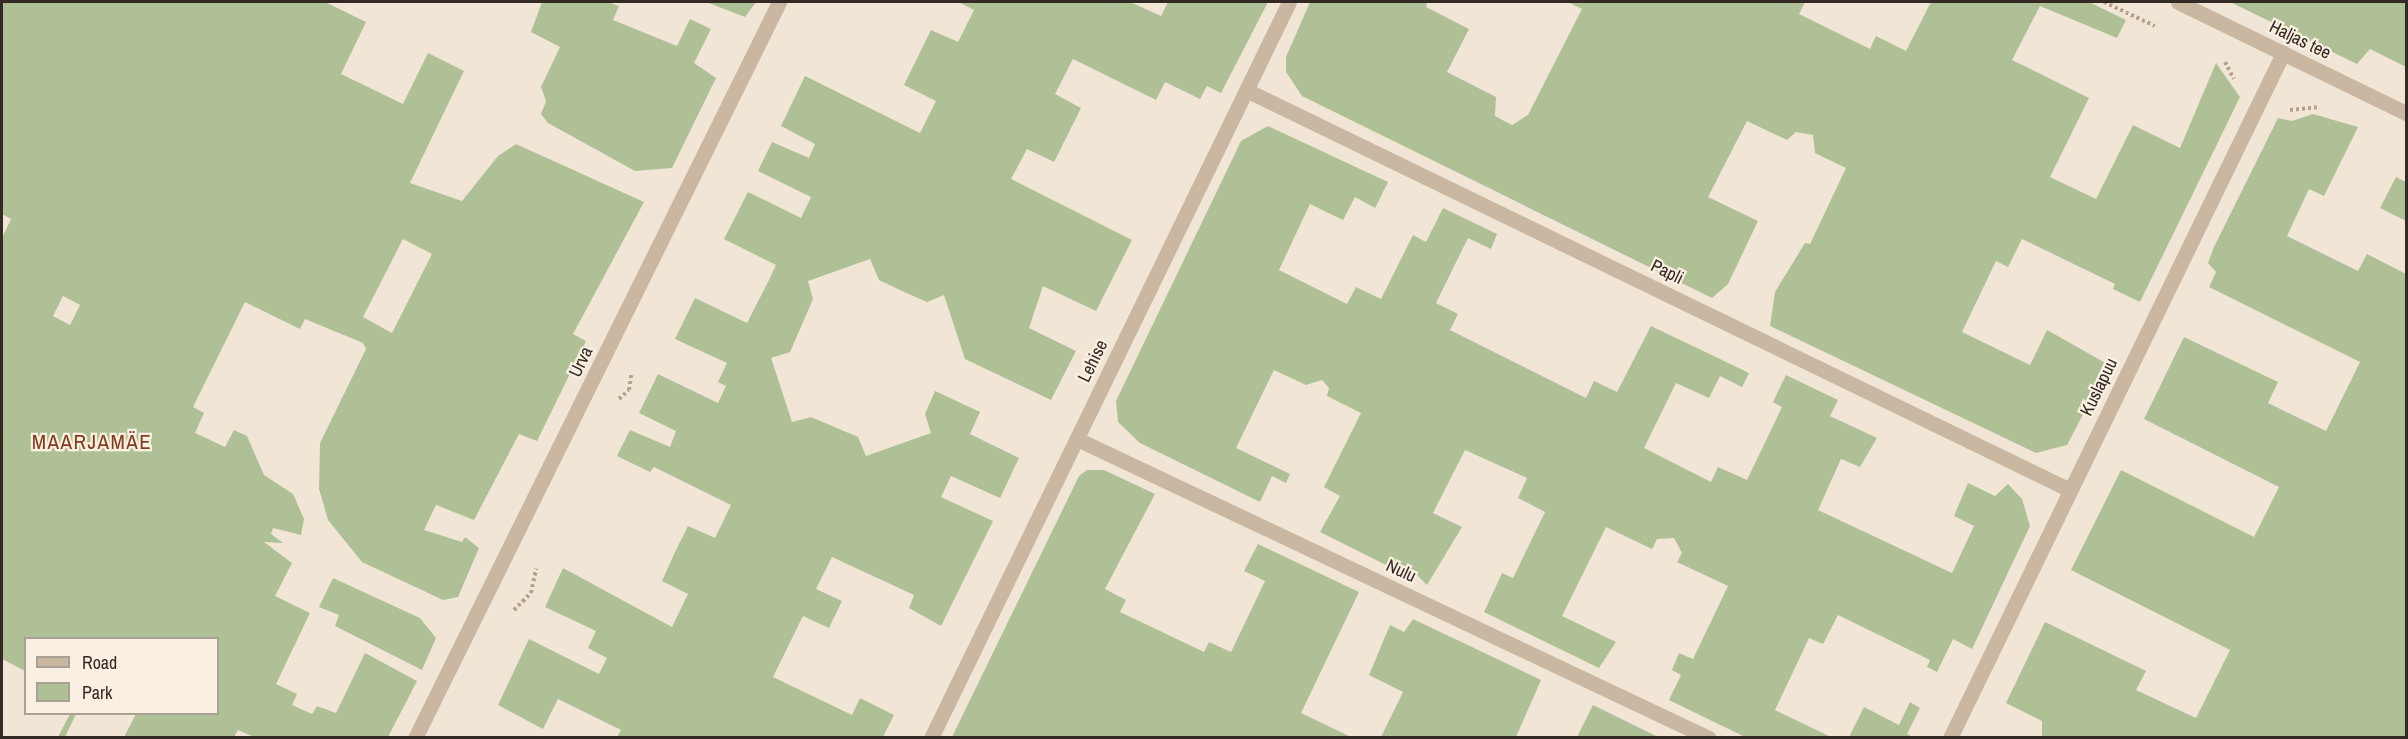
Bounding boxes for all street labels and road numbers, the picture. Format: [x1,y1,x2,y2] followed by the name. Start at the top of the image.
[2266,16,2334,64] street label: Haljas tee
[1647,255,1687,289] street label: Papli
[1074,336,1112,386] street label: Lehise
[564,343,598,381] street label: Urva
[2076,355,2122,419] street label: Kuslapuu
[1383,555,1419,587] street label: Nulu

